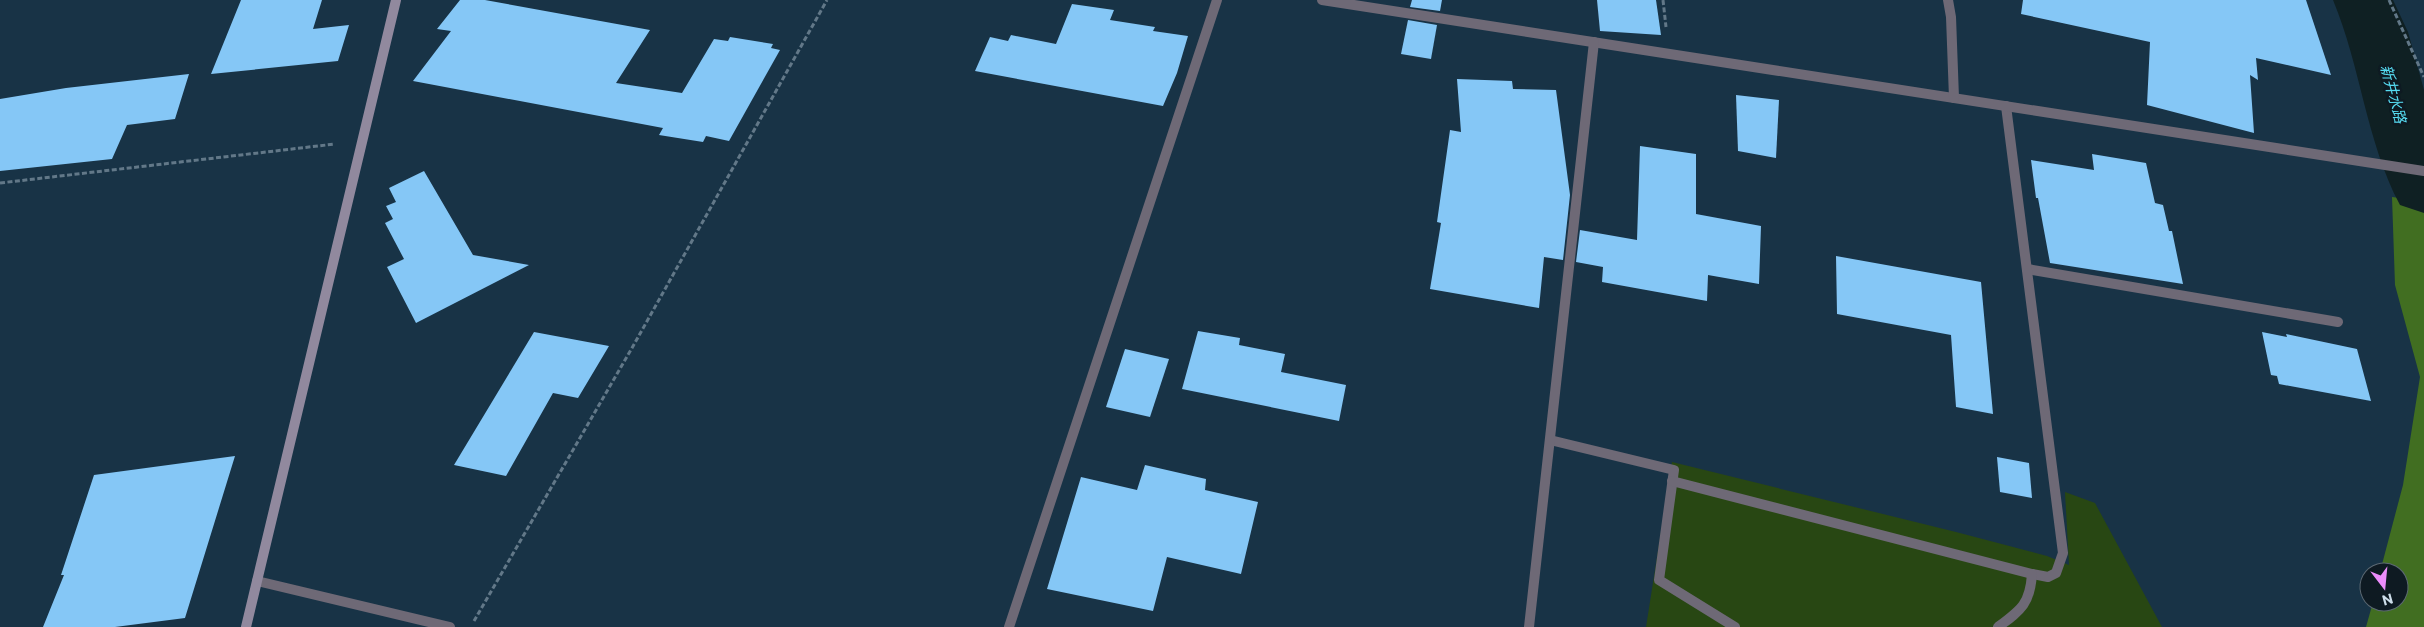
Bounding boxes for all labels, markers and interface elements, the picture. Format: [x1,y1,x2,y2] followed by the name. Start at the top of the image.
[2378,62,2411,127] water label: 新井水路
[2359,562,2409,612] north arrow
[2380,590,2395,610] text: N

